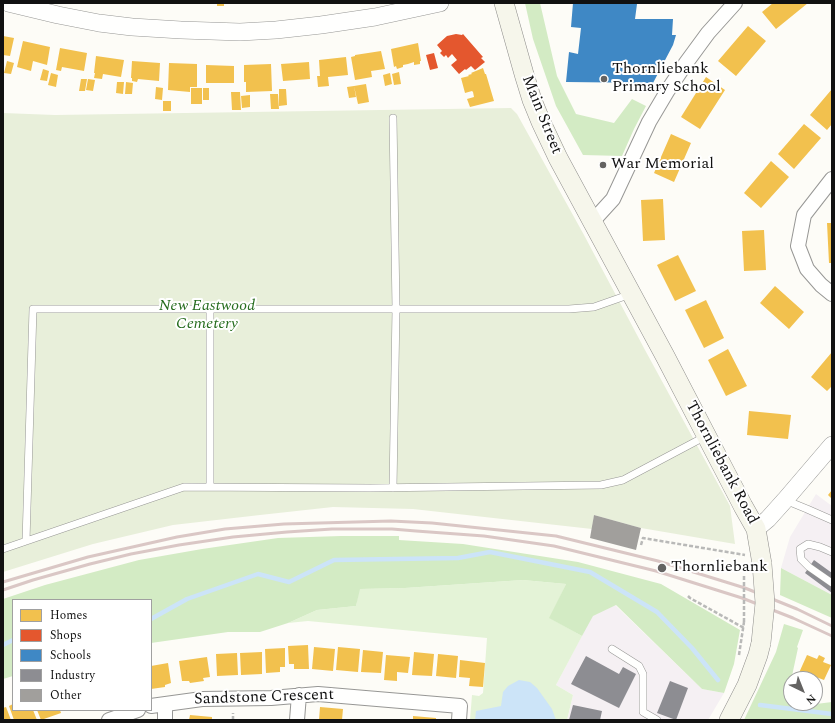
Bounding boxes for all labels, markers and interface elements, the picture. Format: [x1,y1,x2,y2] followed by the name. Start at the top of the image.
[612,60,721,98] place label: Thornliebank Primary School
[516,73,566,157] street label: Main Street
[599,74,609,84] marker: Thornliebank Primary School
[611,155,714,175] place label: War Memorial
[598,160,608,170] marker: War Memorial
[159,297,255,335] park label: New Eastwood Cemetery
[680,398,762,528] street label: Thornliebank Road
[671,558,768,578] place label: Thornliebank
[656,562,668,574] marker: Thornliebank
[12,599,152,711] legend
[50,606,88,625] text: Homes
[50,626,82,645] text: Shops
[50,646,91,665] text: Schools
[50,666,95,685] text: Industry
[783,671,823,711] north arrow
[50,686,82,705] text: Other
[194,686,334,710] street label: Sandstone Crescent
[802,690,820,709] text: N

